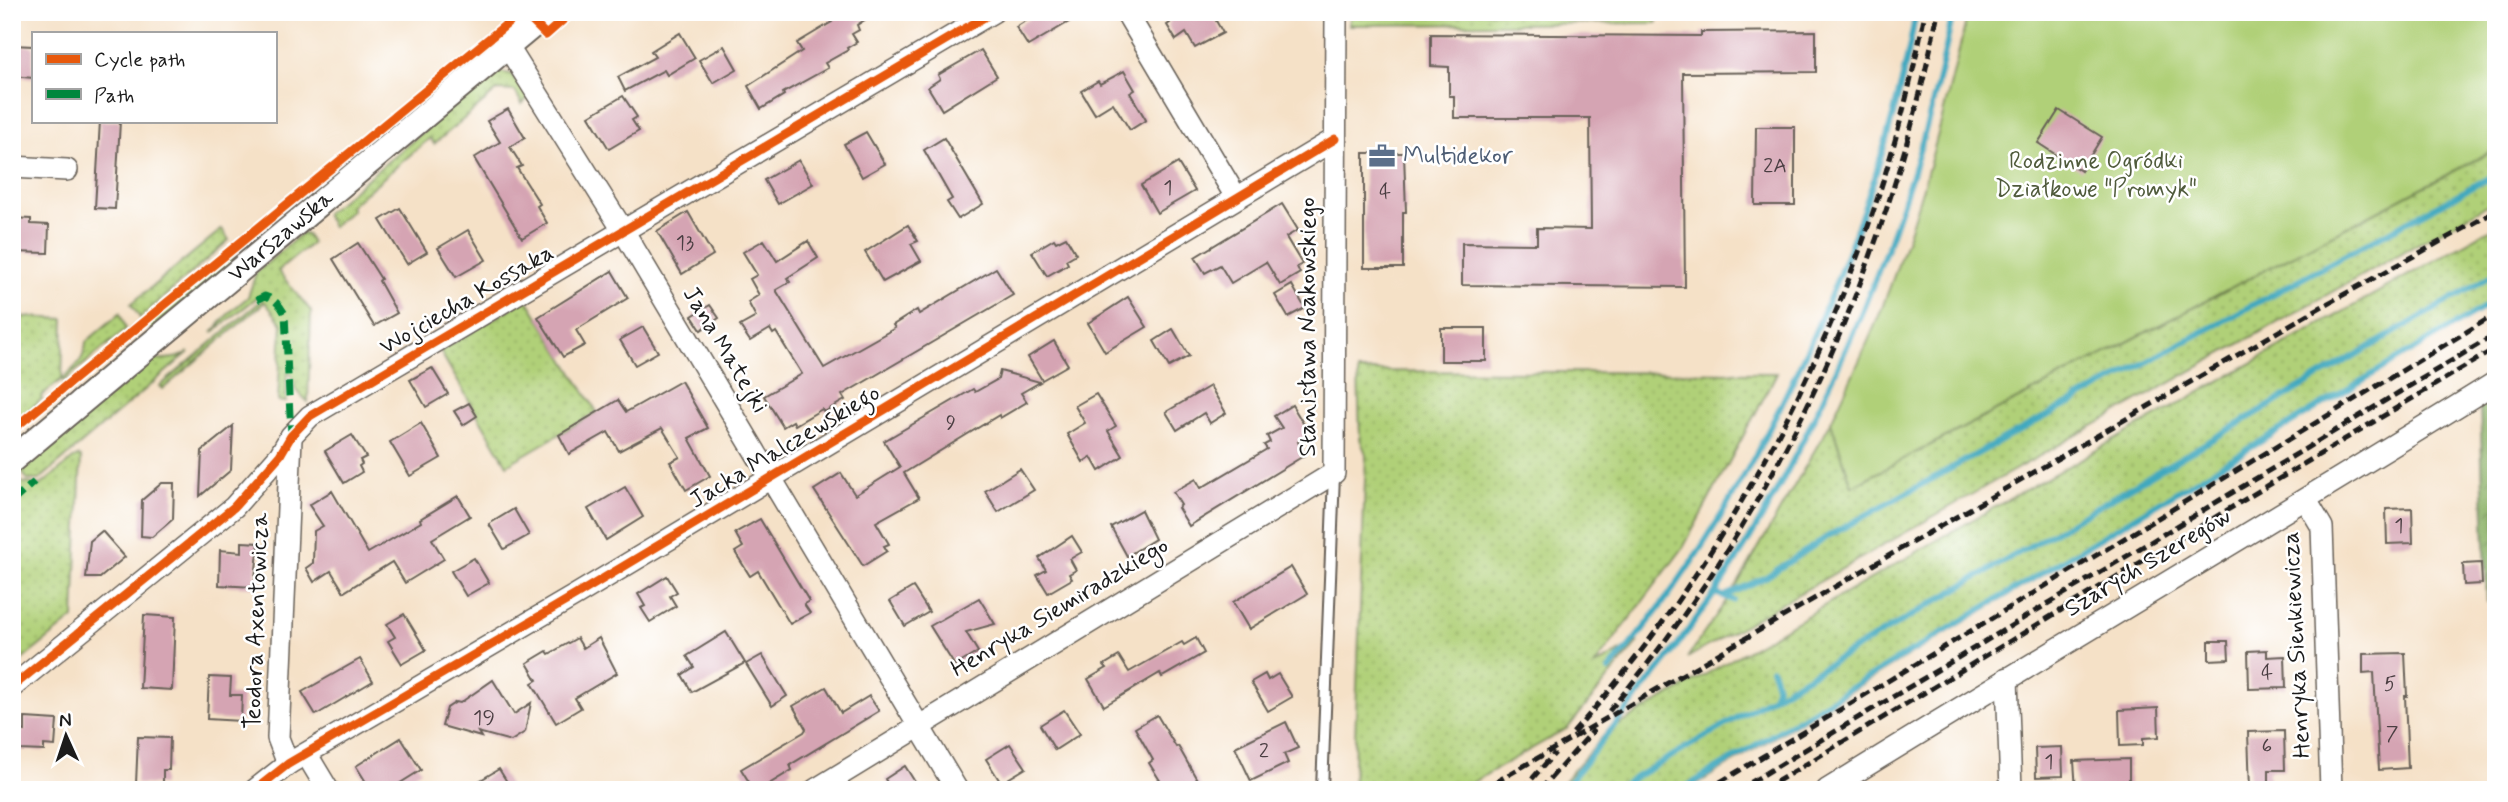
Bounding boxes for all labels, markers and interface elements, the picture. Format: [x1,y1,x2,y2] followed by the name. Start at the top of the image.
[32,32,276,122] legend
[94,46,185,74] text: Cycle path
[94,82,134,110] text: Path
[1367,141,1397,171] office icon: Multidekor
[1403,141,1514,172] place label: Multidekor
[1995,146,2197,205] park label: Rodzinne Ogródki Działkowe "Promyk"
[1763,152,1787,180] house number: 2A
[1163,174,1173,202] house number: 1
[1379,178,1391,206] house number: 4
[221,182,341,289] street label: Warszawska
[1293,197,1324,457] street label: Stanisława Noakowskiego
[676,229,694,257] house number: 13
[374,238,560,362] street label: Wojciecha Kossaka
[675,281,775,419] street label: Jana Matejki
[684,378,888,519] street label: Jacka Malczewskiego
[946,409,956,437] house number: 9
[2059,501,2237,625] street label: Szarych Szeregów
[238,512,276,730] street label: Teodora Axentowicza
[2394,512,2404,540] house number: 1
[945,531,1176,687] street label: Henryka Siemiradzkiego
[2276,531,2318,759] street label: Henryka Sienkiewicza
[2261,659,2273,687] house number: 4
[2384,670,2396,698] house number: 5
[32,700,102,770] north arrow
[473,704,495,732] house number: 19
[58,708,72,733] text: N
[2386,720,2399,748] house number: 7
[2262,732,2272,760] house number: 6
[1259,737,1269,765] house number: 2
[2044,748,2054,776] house number: 1

